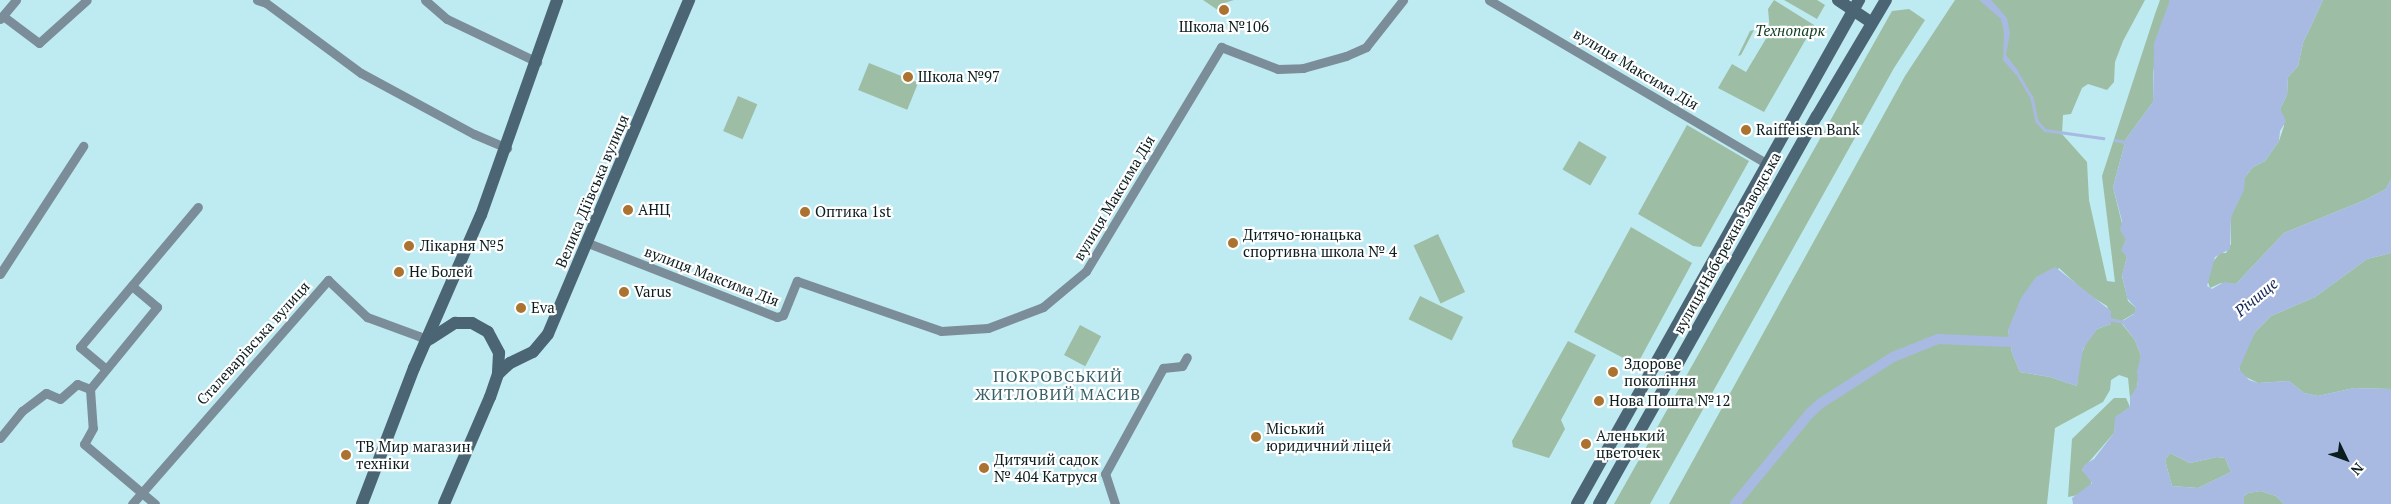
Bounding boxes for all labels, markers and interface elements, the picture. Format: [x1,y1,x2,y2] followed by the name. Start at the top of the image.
[1218,4,1230,16] marker: Школа №106
[1179,18,1269,36] place label: Школа №106
[1755,22,1825,40] park label: Технопарк
[1570,24,1702,114] street label: вулиця Максима Дія
[918,68,1000,86] place label: Школа №97
[902,71,914,83] marker: Школа №97
[552,112,632,270] street label: Велика Діївська вулиця
[1756,121,1860,139] place label: Raiffeisen Bank
[1740,124,1752,136] marker: Raiffeisen Bank
[1069,132,1159,264] street label: вулиця Максима Дія
[1669,149,1785,337] street label: вулиця Набережна Заводська
[638,201,670,219] place label: АНЦ
[815,203,891,221] place label: Оптика 1st
[622,204,634,216] marker: АНЦ
[799,206,811,218] marker: Оптика 1st
[1243,225,1397,260] place label: Дитячо-юнацька спортивна школа № 4
[420,237,504,255] place label: Лікарня №5
[1227,237,1239,249] marker: Дитячо-юнацька спортивна школа № 4
[402,239,416,253] marker: Лікарня №5
[642,242,782,310] street label: вулиця Максима Дія
[409,263,473,281] place label: Не Болей
[393,266,405,278] marker: Не Болей
[2231,273,2281,321] water label: Річище
[193,278,313,408] street label: Сталеварівська вулиця
[634,283,671,301] place label: Varus
[618,286,630,298] marker: Varus
[531,299,555,317] place label: Eva
[515,302,527,314] marker: Eva
[1624,354,1696,389] place label: Здорове покоління
[1606,365,1620,379] marker: Здорове покоління
[973,366,1143,404] district label: ПОКРОВСЬКИЙ ЖИТЛОВИЙ МАСИВ
[1609,392,1730,410] place label: Нова Пошта №12
[1593,395,1605,407] marker: Нова Пошта №12
[1266,419,1391,454] place label: Міський юридичний ліцей
[1596,426,1665,461] place label: Аленький цветочек
[1250,431,1262,443] marker: Міський юридичний ліцей
[2321,434,2371,484] north arrow
[356,437,471,472] place label: ТВ Мир магазин техніки
[1580,438,1592,450] marker: Аленький цветочек
[340,449,352,461] marker: ТВ Мир магазин техніки
[994,450,1099,485] place label: Дитячий садок № 404 Катруся
[2347,459,2368,480] text: N
[978,462,990,474] marker: Дитячий садок № 404 Катруся

